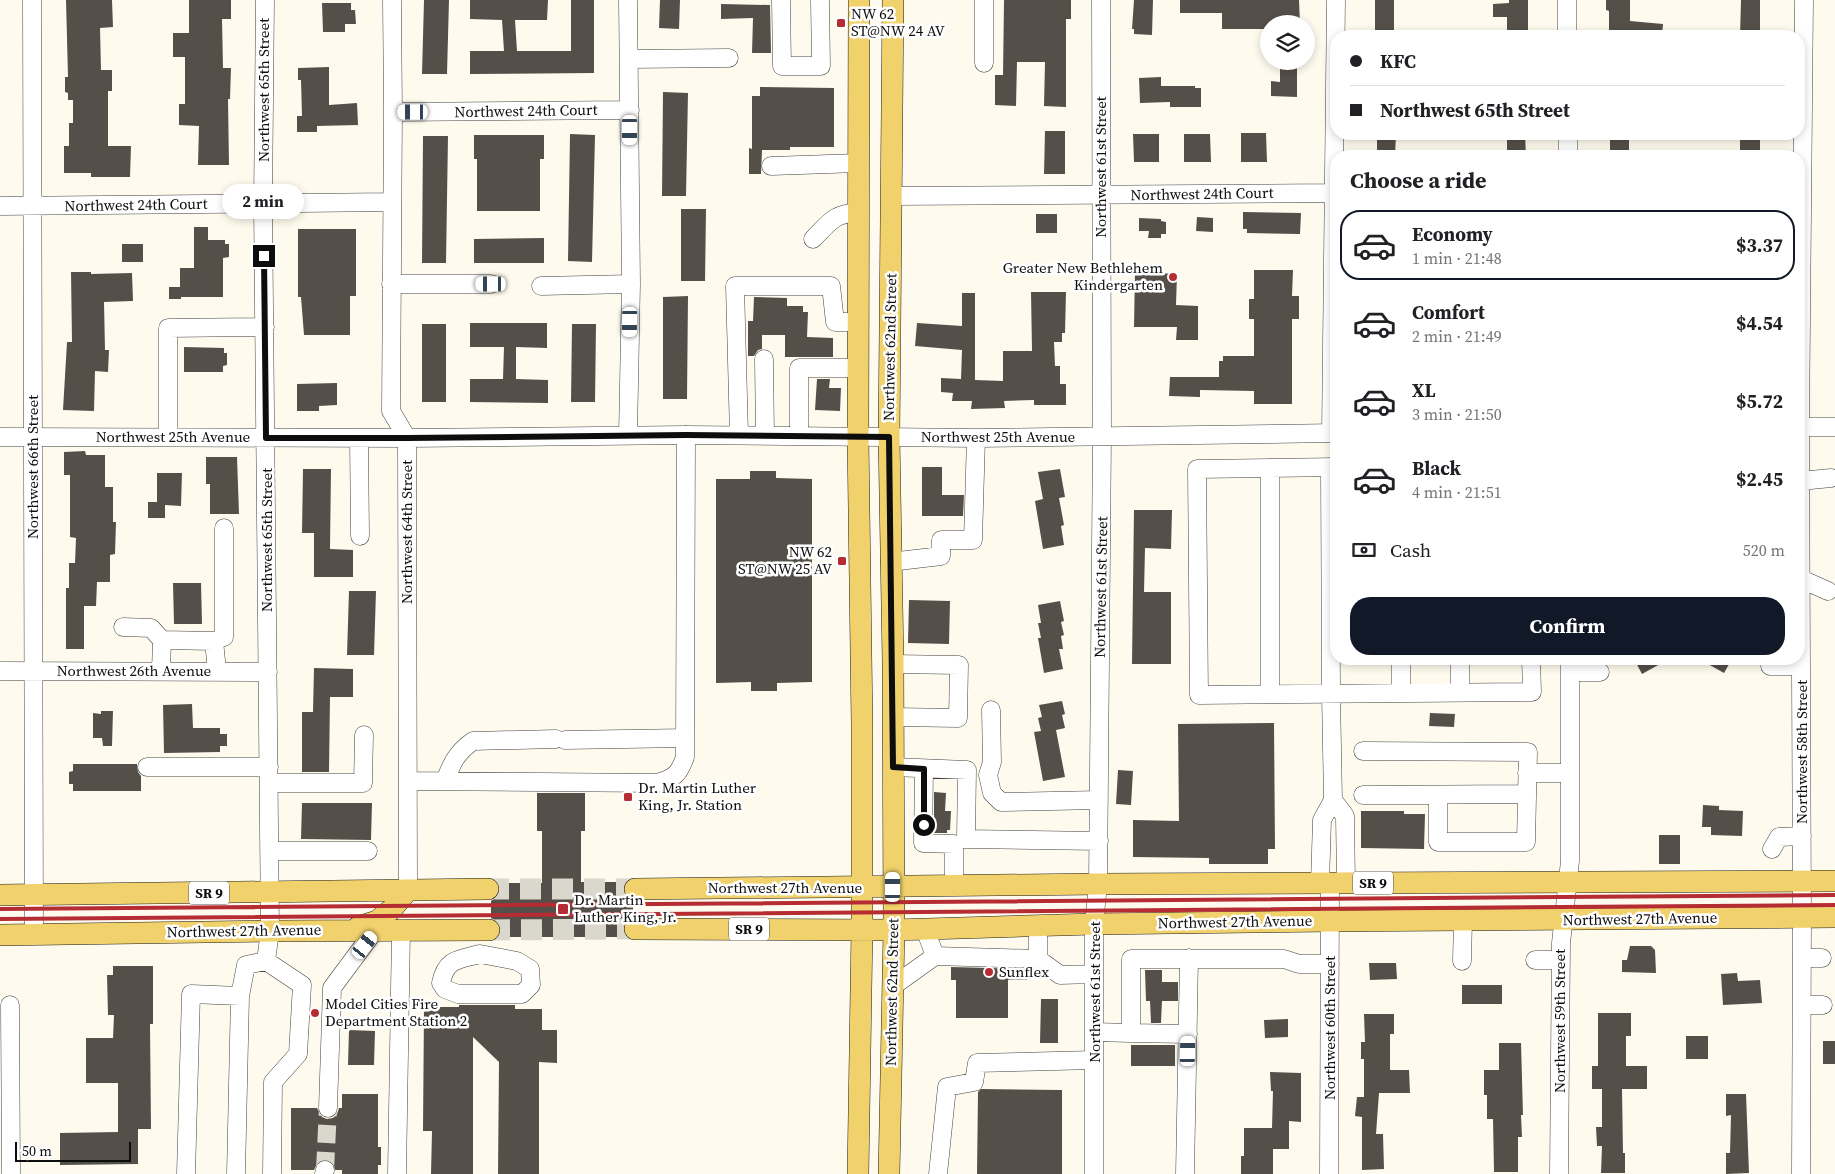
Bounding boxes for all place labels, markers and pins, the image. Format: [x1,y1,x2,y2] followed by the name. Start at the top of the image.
[851,3,945,41] place label: NW 62 ST@NW 24 AV
[835,17,847,29] marker: NW 62 ST@NW 24 AV
[1003,257,1163,295] place label: Greater New Bethlehem Kindergarten
[1167,271,1179,283] marker: Greater New Bethlehem Kindergarten
[738,541,832,579] place label: NW 62 ST@NW 25 AV
[836,555,848,567] marker: NW 62 ST@NW 25 AV
[638,777,757,815] place label: Dr. Martin Luther King, Jr. Station
[622,791,634,803] marker: Dr. Martin Luther King, Jr. Station
[574,889,677,927] place label: Dr. Martin Luther King, Jr.
[556,902,570,916] marker: Dr. Martin Luther King, Jr.
[999,961,1049,982] place label: Sunflex
[983,966,995,978] marker: Sunflex
[325,993,467,1031] place label: Model Cities Fire Department Station 2
[309,1007,321,1019] marker: Model Cities Fire Department Station 2

